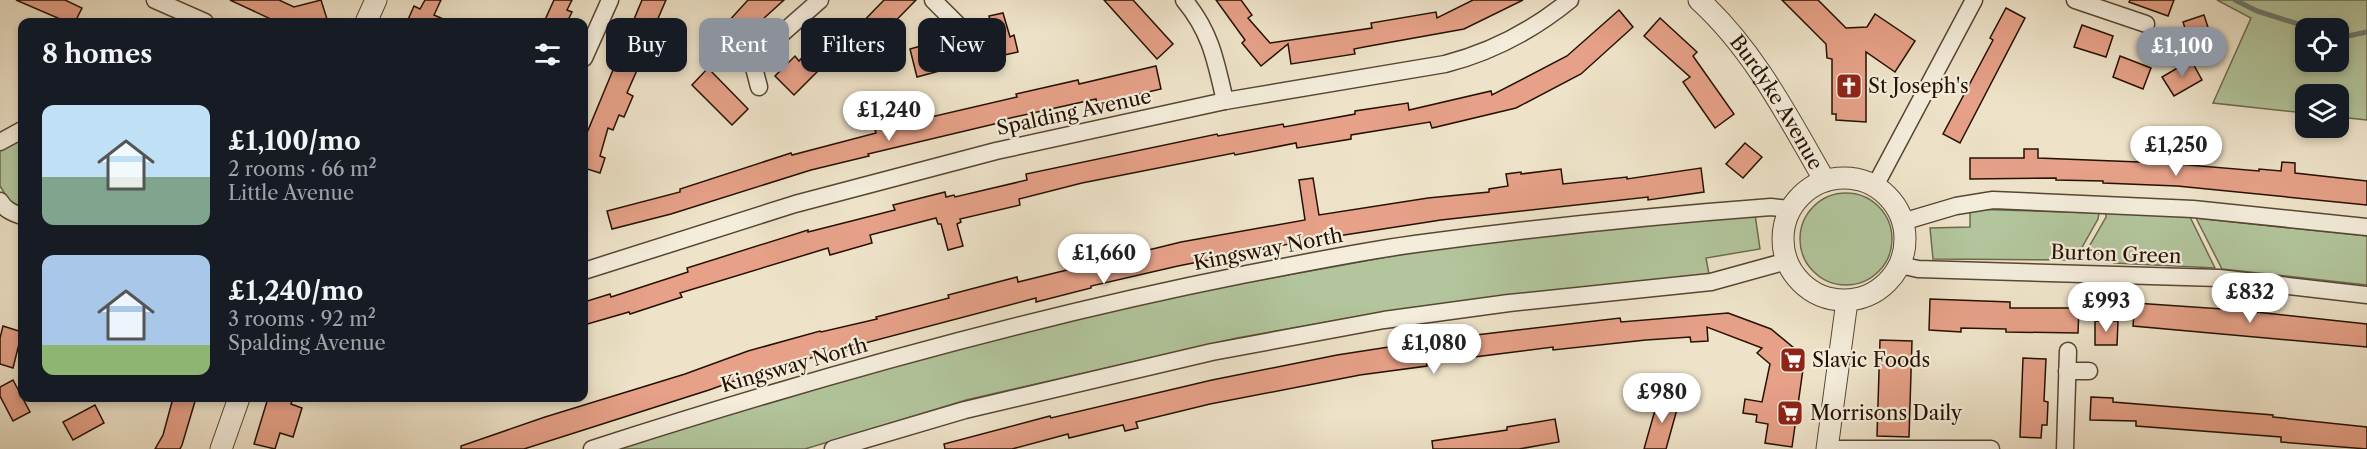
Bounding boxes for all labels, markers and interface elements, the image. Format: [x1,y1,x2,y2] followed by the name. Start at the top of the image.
[606,18,687,72] chip: Buy
[699,18,789,72] chip: Rent
[801,18,906,72] chip: Filters
[918,18,1006,72] chip: New
[2295,18,2349,138] map controls
[2295,18,2349,72] button: locate
[2133,27,2231,78] pin: £1,100
[1725,30,1828,174] street label: Burdyke Avenue
[2151,34,2213,58] text: £1,100
[42,38,152,70] text: 8 homes
[531,38,564,71] icon: filters
[1834,71,1864,101] church icon: St Joseph's
[1868,74,1969,98] place label: St Joseph's
[994,84,1154,140] street label: Spalding Avenue
[2295,84,2349,138] button: layers
[840,91,938,142] pin: £1,240
[857,98,921,122] text: £1,240
[228,125,361,157] text: £1,100/mo
[2127,126,2225,177] pin: £1,250
[90,129,162,201] icon: home
[2144,133,2208,157] text: £1,250
[228,157,377,181] text: 2 rooms · 66 m²
[228,181,354,205] text: Little Avenue
[1191,223,1345,275] street label: Kingsway North
[1055,234,1153,285] pin: £1,660
[2050,240,2182,268] street label: Burton Green
[1072,241,1136,265] text: £1,660
[2214,273,2286,324] pin: £832
[228,275,363,307] text: £1,240/mo
[90,279,162,351] icon: home
[2226,280,2274,304] text: £832
[2070,282,2142,333] pin: £993
[2082,289,2130,313] text: £993
[228,307,376,331] text: 3 rooms · 92 m²
[1385,324,1483,375] pin: £1,080
[228,331,386,355] text: Spalding Avenue
[1401,331,1467,355] text: £1,080
[718,332,871,397] street label: Kingsway North
[1778,345,1808,375] supermarket icon: Slavic Foods
[1812,348,1930,372] place label: Slavic Foods
[1626,373,1698,424] pin: £980
[1637,380,1687,404] text: £980
[1775,398,1805,428] supermarket icon: Morrisons Daily
[1810,401,1963,425] place label: Morrisons Daily

